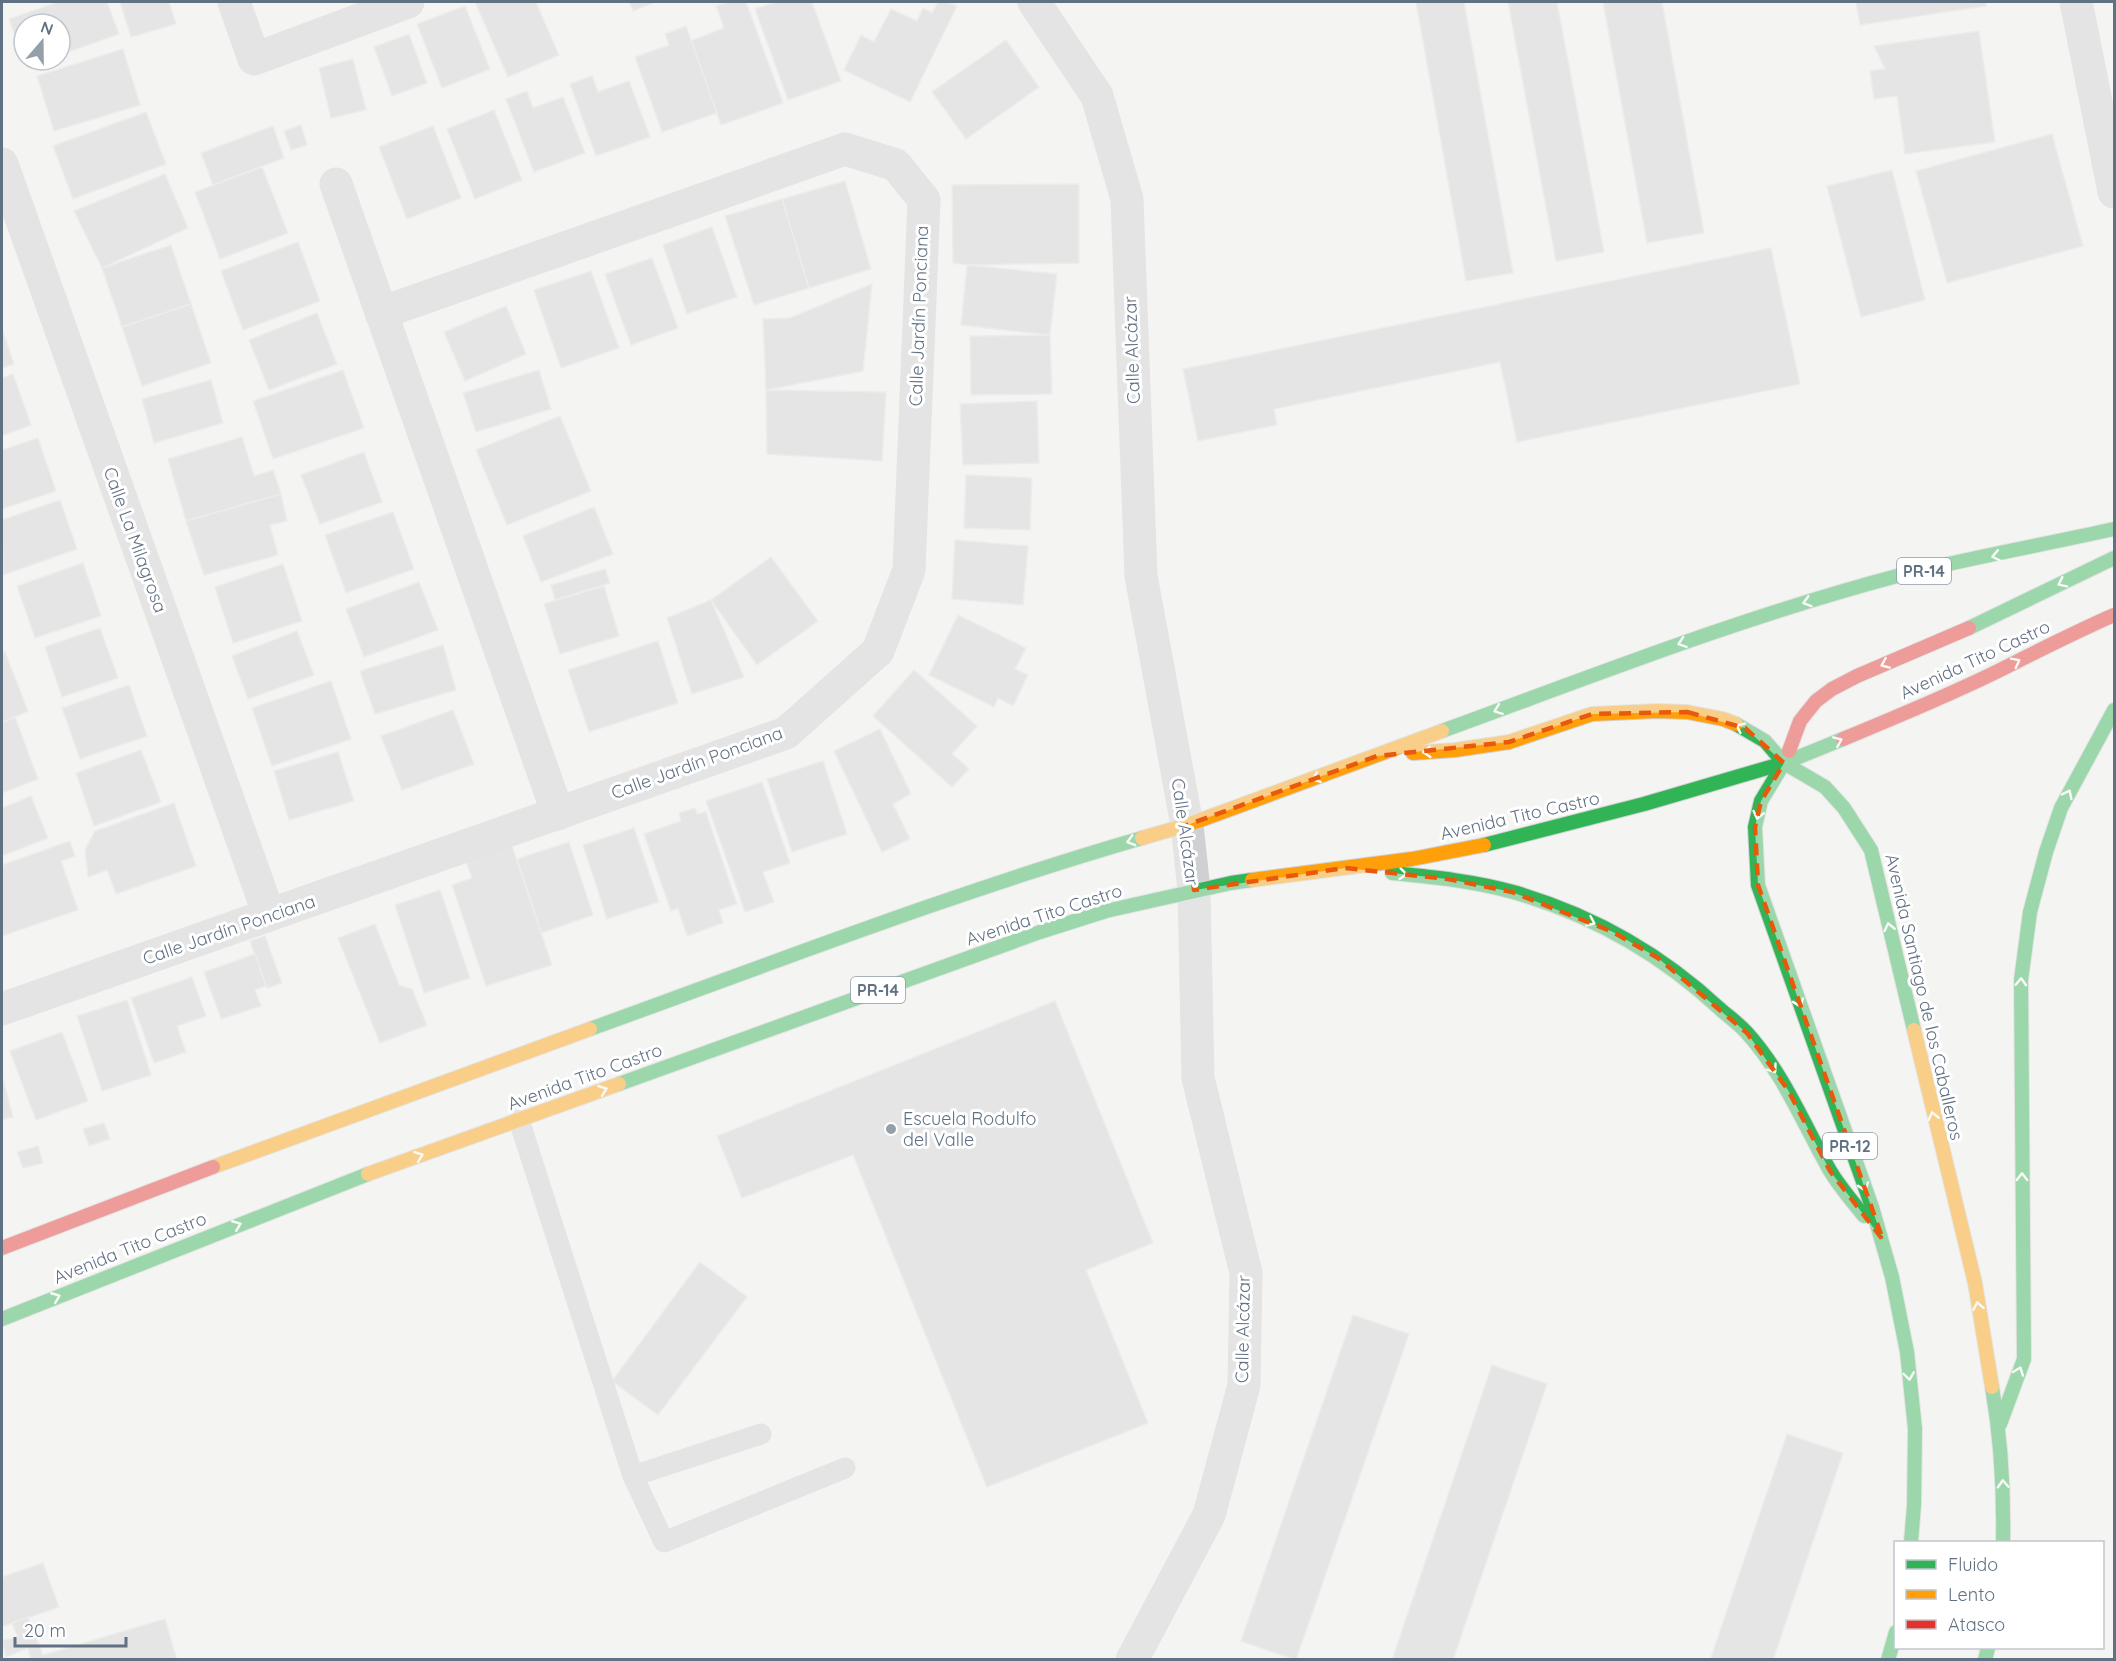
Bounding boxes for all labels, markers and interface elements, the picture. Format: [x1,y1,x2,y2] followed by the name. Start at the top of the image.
[12,12,72,72] north arrow
[38,16,56,39] text: N
[904,225,933,407] street label: Calle Jardín Ponciana
[1118,296,1145,404] street label: Calle Alcázar
[98,464,172,616] street label: Calle La Milagrosa
[1991,549,2001,562] one-way arrow
[1897,558,1951,584] road number: PR-14
[2057,575,2068,587] one-way arrow
[1802,595,1813,607] one-way arrow
[1896,615,2053,704] street label: Avenida Tito Castro
[1677,635,1687,648] one-way arrow
[1880,657,1891,669] one-way arrow
[2010,658,2021,669] one-way arrow
[1494,702,1504,715] one-way arrow
[608,721,786,804] street label: Calle Jardín Ponciana
[1735,722,1746,734] one-way arrow
[1832,736,1843,748] one-way arrow
[1422,746,1431,759] one-way arrow
[1311,771,1322,783] one-way arrow
[1167,777,1204,887] street label: Calle Alcázar
[1438,786,1602,845] street label: Avenida Tito Castro
[2061,789,2073,800] one-way arrow
[1752,810,1765,820] one-way arrow
[1126,834,1137,846] one-way arrow
[1880,851,1969,1142] street label: Avenida Santiago de los Caballeros
[1399,867,1408,880] one-way arrow
[963,878,1125,951] street label: Avenida Tito Castro
[140,889,318,970] street label: Calle Jardín Ponciana
[1585,915,1596,927] one-way arrow
[1883,922,1896,932] one-way arrow
[851,977,905,1003] road number: PR-14
[2015,977,2028,986] one-way arrow
[1792,997,1805,1008] one-way arrow
[504,1038,665,1115] street label: Avenida Tito Castro
[1766,1063,1777,1074] one-way arrow
[597,1084,608,1097] one-way arrow
[903,1107,1036,1151] place label: Escuela Rodulfo del Valle
[1928,1112,1941,1122] one-way arrow
[884,1122,898,1136] marker: Escuela Rodulfo del Valle
[1823,1133,1877,1159] road number: PR-12
[413,1151,424,1163] one-way arrow
[2016,1172,2029,1181] one-way arrow
[1856,1181,1869,1191] one-way arrow
[50,1206,210,1289] street label: Avenida Tito Castro
[231,1220,242,1232] one-way arrow
[1230,1275,1255,1383] street label: Calle Alcázar
[50,1292,61,1304] one-way arrow
[1973,1301,1985,1311] one-way arrow
[2012,1366,2025,1377] one-way arrow
[1903,1371,1915,1380] one-way arrow
[1997,1480,2010,1489] one-way arrow
[1894,1541,2104,1649] legend
[1948,1553,1998,1576] text: Fluido
[1948,1583,1995,1606] text: Lento
[15,1610,126,1648] scale bar
[1948,1613,2005,1636] text: Atasco
[24,1619,66,1642] text: 20 m

